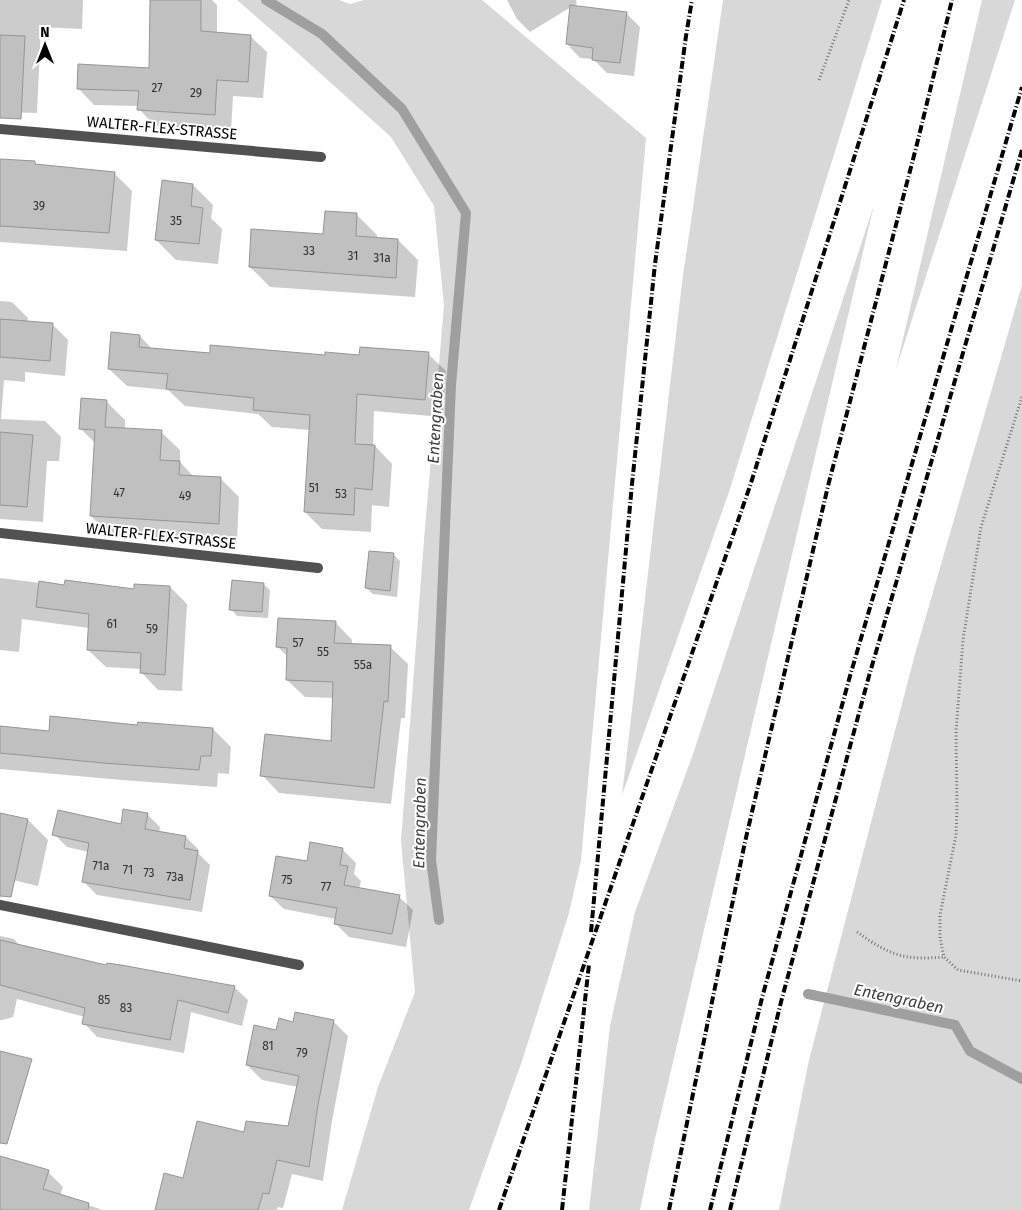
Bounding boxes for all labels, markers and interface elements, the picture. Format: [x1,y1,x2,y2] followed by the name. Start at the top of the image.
[20,20,70,70] north arrow
[40,24,50,41] text: N
[151,81,163,95] house number: 27
[190,86,202,100] house number: 29
[86,112,238,144] street label: WALTER-FLEX-STRASSE
[33,199,45,213] house number: 39
[170,214,182,228] house number: 35
[303,244,315,258] house number: 33
[348,249,358,263] house number: 31
[373,251,391,265] house number: 31a
[424,372,447,464] water label: Entengraben
[309,481,319,495] house number: 51
[113,486,125,500] house number: 47
[335,487,347,501] house number: 53
[179,489,191,503] house number: 49
[85,519,237,553] street label: WALTER-FLEX-STRASSE
[106,617,118,631] house number: 61
[146,622,158,636] house number: 59
[292,636,304,650] house number: 57
[317,645,329,659] house number: 55
[354,658,372,672] house number: 55a
[409,777,430,869] water label: Entengraben
[93,859,109,873] house number: 71a
[123,863,133,877] house number: 71
[143,866,155,880] house number: 73
[166,870,184,884] house number: 73a
[281,873,293,887] house number: 75
[321,880,331,894] house number: 77
[852,980,946,1017] water label: Entengraben
[98,993,110,1007] house number: 85
[120,1001,132,1015] house number: 83
[262,1039,274,1053] house number: 81
[296,1046,308,1060] house number: 79

